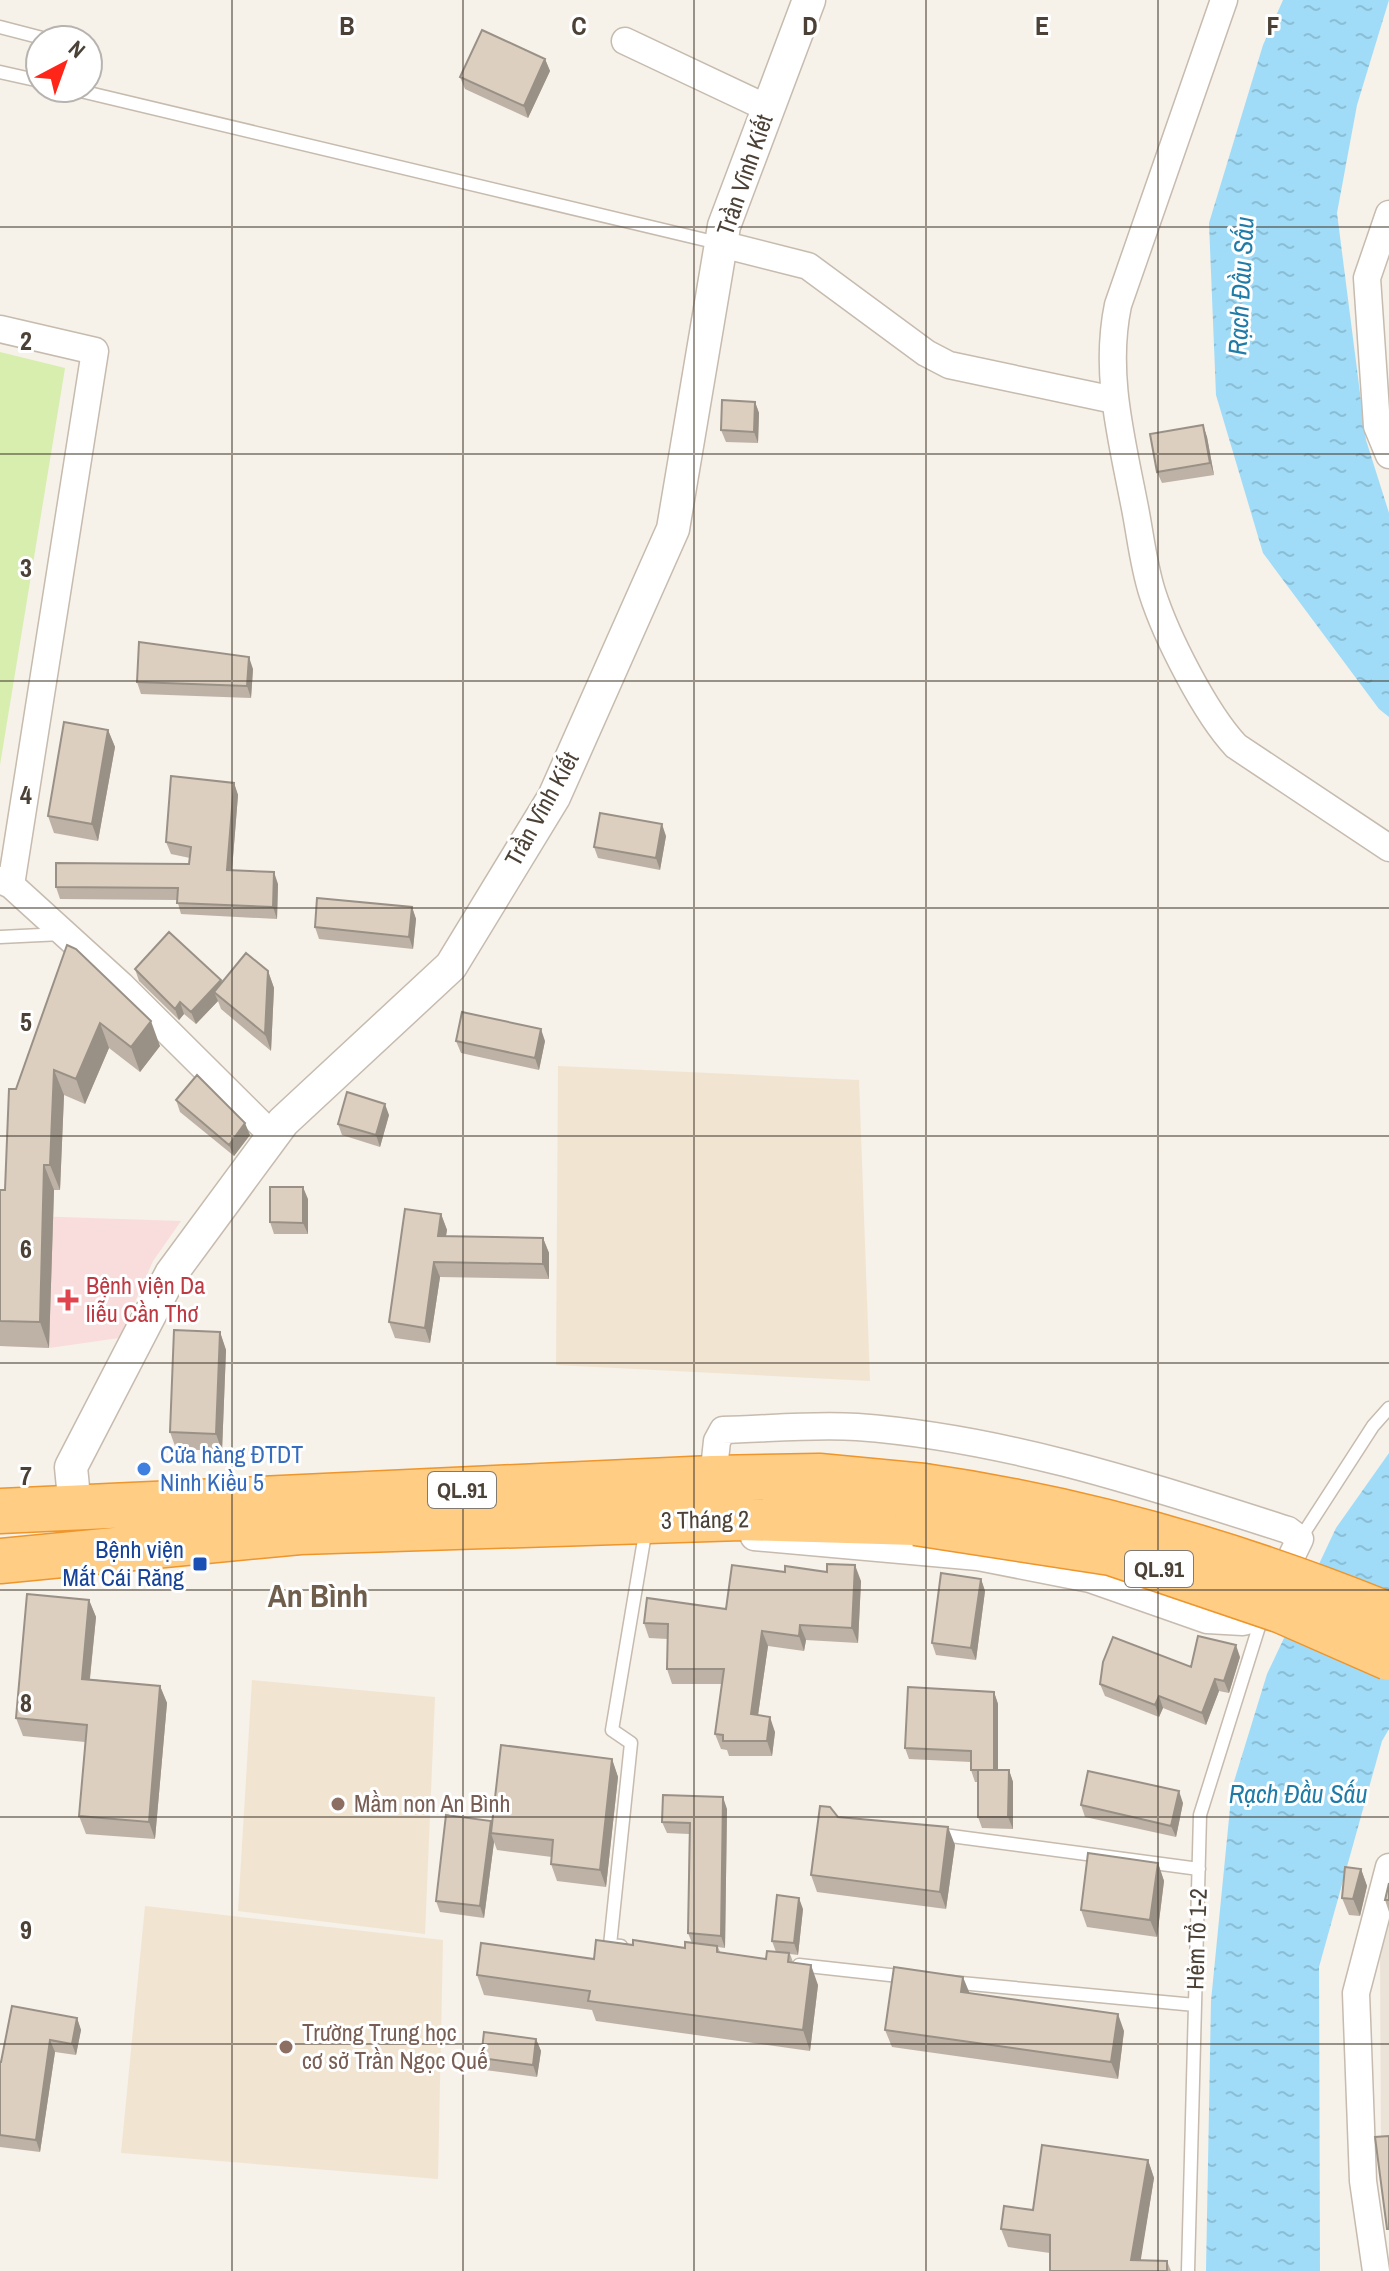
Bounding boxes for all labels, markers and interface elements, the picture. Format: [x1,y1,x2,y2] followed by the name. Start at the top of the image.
[339,8,355,43] text: B
[571,8,587,43] text: C
[802,8,818,43] text: D
[1035,8,1049,43] text: E
[1266,8,1280,43] text: F
[24,24,104,104] north arrow
[62,33,92,65] text: N
[708,109,780,239] street label: Trần Vĩnh Kiết
[1219,216,1262,356] water label: Rạch Đầu Sấu
[20,323,32,358] text: 2
[20,550,32,585] text: 3
[497,745,586,871] street label: Trần Vĩnh Kiết
[20,777,32,812] text: 4
[20,1004,32,1039] text: 5
[20,1231,32,1266] text: 6
[86,1269,205,1329] place label: Bệnh viện Da liễu Cần Thơ
[57,1289,79,1311] marker: Bệnh viện Da liễu Cần Thơ
[160,1438,303,1498] place label: Cửa hàng ĐTDT Ninh Kiều 5
[20,1458,32,1493] text: 7
[135,1460,153,1478] marker: Cửa hàng ĐTDT Ninh Kiều 5
[428,1472,496,1508] road number: QL.91
[661,1502,749,1536] street label: 3 Tháng 2
[63,1533,184,1593] place label: Bệnh viện Mắt Cái Răng
[1125,1551,1193,1587] road number: QL.91
[191,1555,209,1573] marker: Bệnh viện Mắt Cái Răng
[268,1574,368,1617] district label: An Bình
[20,1685,32,1720] text: 8
[1229,1776,1367,1811] water label: Rạch Đầu Sấu
[354,1787,510,1819] place label: Mầm non An Bình
[329,1795,347,1813] marker: Mầm non An Bình
[1178,1888,1214,1990] street label: Hẻm Tổ 1-2
[20,1912,32,1947] text: 9
[302,2016,488,2076] place label: Trường Trung học cơ sở Trần Ngọc Quế
[277,2038,295,2056] marker: Trường Trung học cơ sở Trần Ngọc Quế

